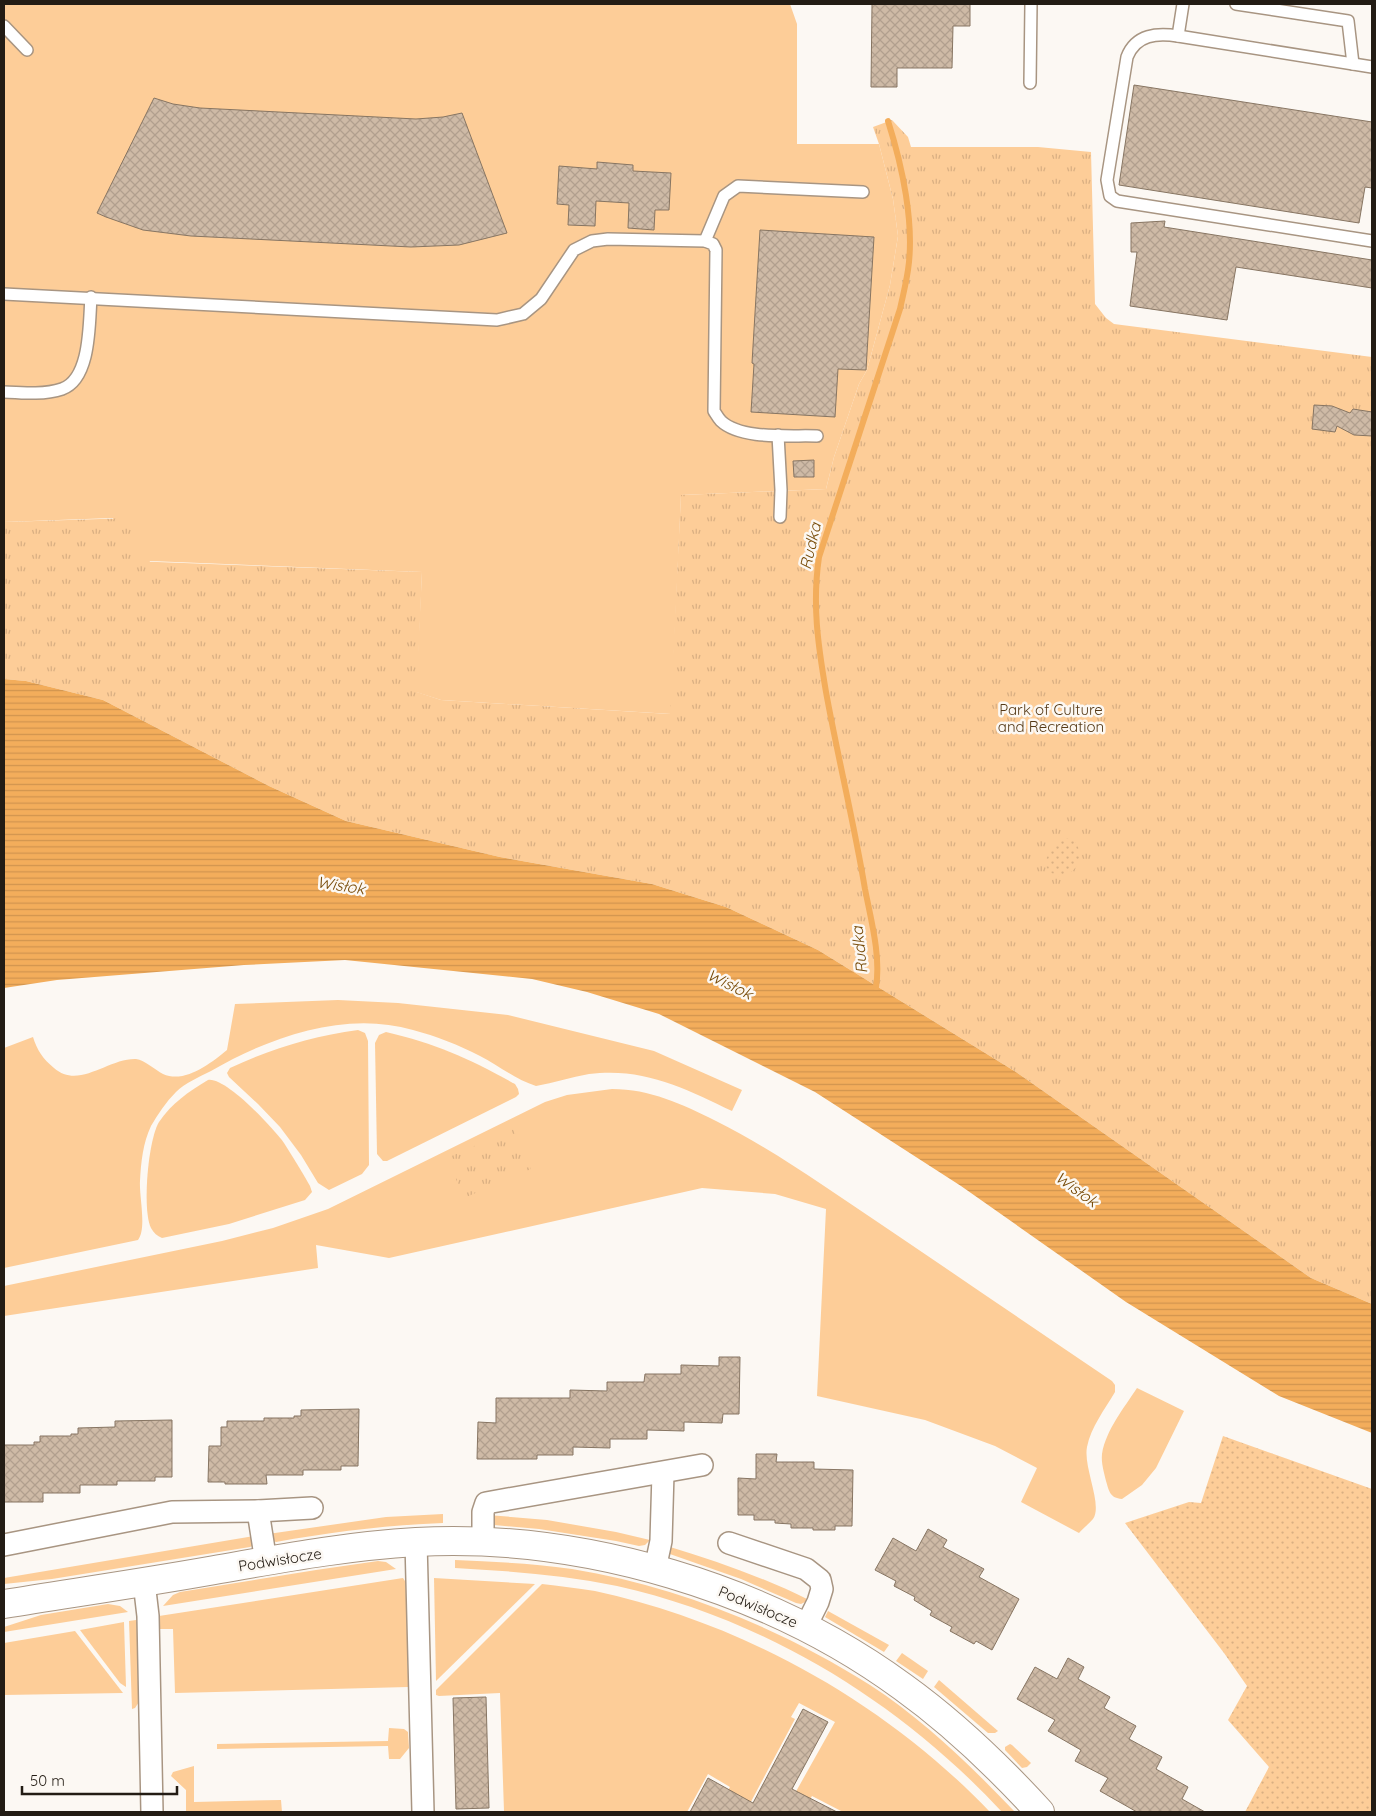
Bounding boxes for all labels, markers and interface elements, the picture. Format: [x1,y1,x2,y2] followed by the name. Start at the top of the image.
[795,519,825,571] water label: Rudka
[998,700,1104,736] park label: Park of Culture and Recreation
[316,871,368,899] water label: Wisłok
[846,924,871,975] water label: Rudka
[704,964,757,1004] water label: Wisłok
[1052,1167,1104,1212] water label: Wisłok
[237,1544,323,1575] street label: Podwisłocze
[716,1581,801,1632] street label: Podwisłocze
[22,1764,178,1796] scale bar
[30,1771,65,1790] text: 50 m

